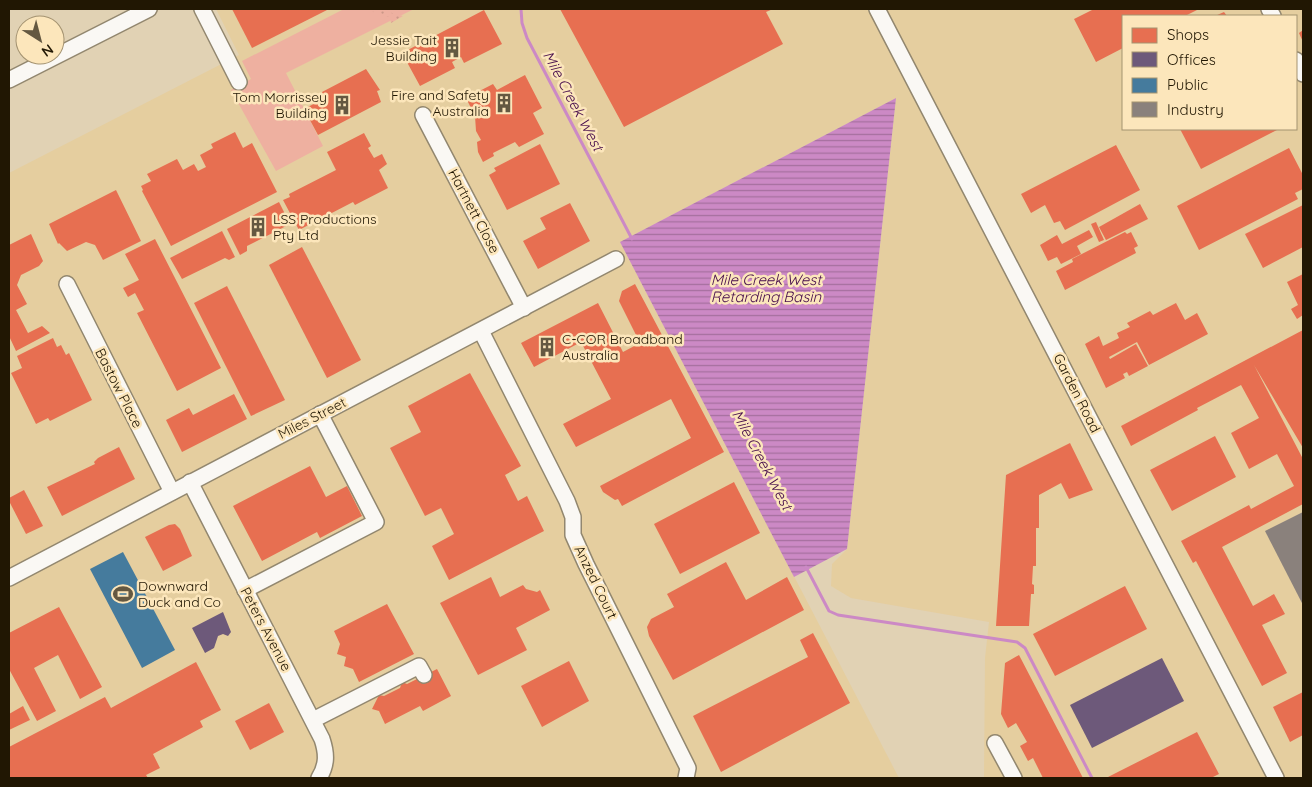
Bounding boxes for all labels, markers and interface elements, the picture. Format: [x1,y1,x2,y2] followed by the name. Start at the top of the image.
[15,15,65,65] north arrow
[1122,15,1297,130] legend
[1167,25,1209,44] text: Shops
[370,31,437,65] place label: Jessie Tait Building
[441,37,463,59] building icon: Jessie Tait Building
[38,40,57,61] text: N
[539,47,609,156] water label: Mile Creek West
[1167,50,1216,69] text: Offices
[1167,75,1208,94] text: Public
[391,86,489,120] place label: Fire and Safety Australia
[232,88,327,122] place label: Tom Morrissey Building
[493,92,515,114] building icon: Fire and Safety Australia
[331,94,353,116] building icon: Tom Morrissey Building
[1167,100,1224,119] text: Industry
[444,166,504,256] street label: Hartnett Close
[273,210,377,244] place label: LSS Productions Pty Ltd
[247,216,269,238] building icon: LSS Productions Pty Ltd
[711,270,823,306] water label: Mile Creek West Retarding Basin
[562,330,683,364] place label: C-COR Broadband Australia
[536,336,558,358] building icon: C-COR Broadband Australia
[91,345,147,431] street label: Bastow Place
[1049,350,1105,436] street label: Garden Road
[275,393,349,443] street label: Miles Street
[728,406,798,515] water label: Mile Creek West
[570,542,622,622] street label: Anzed Court
[138,577,221,611] place label: Downward Duck and Co
[112,583,134,605] sports icon: Downward Duck and Co
[236,584,296,674] street label: Peters Avenue

